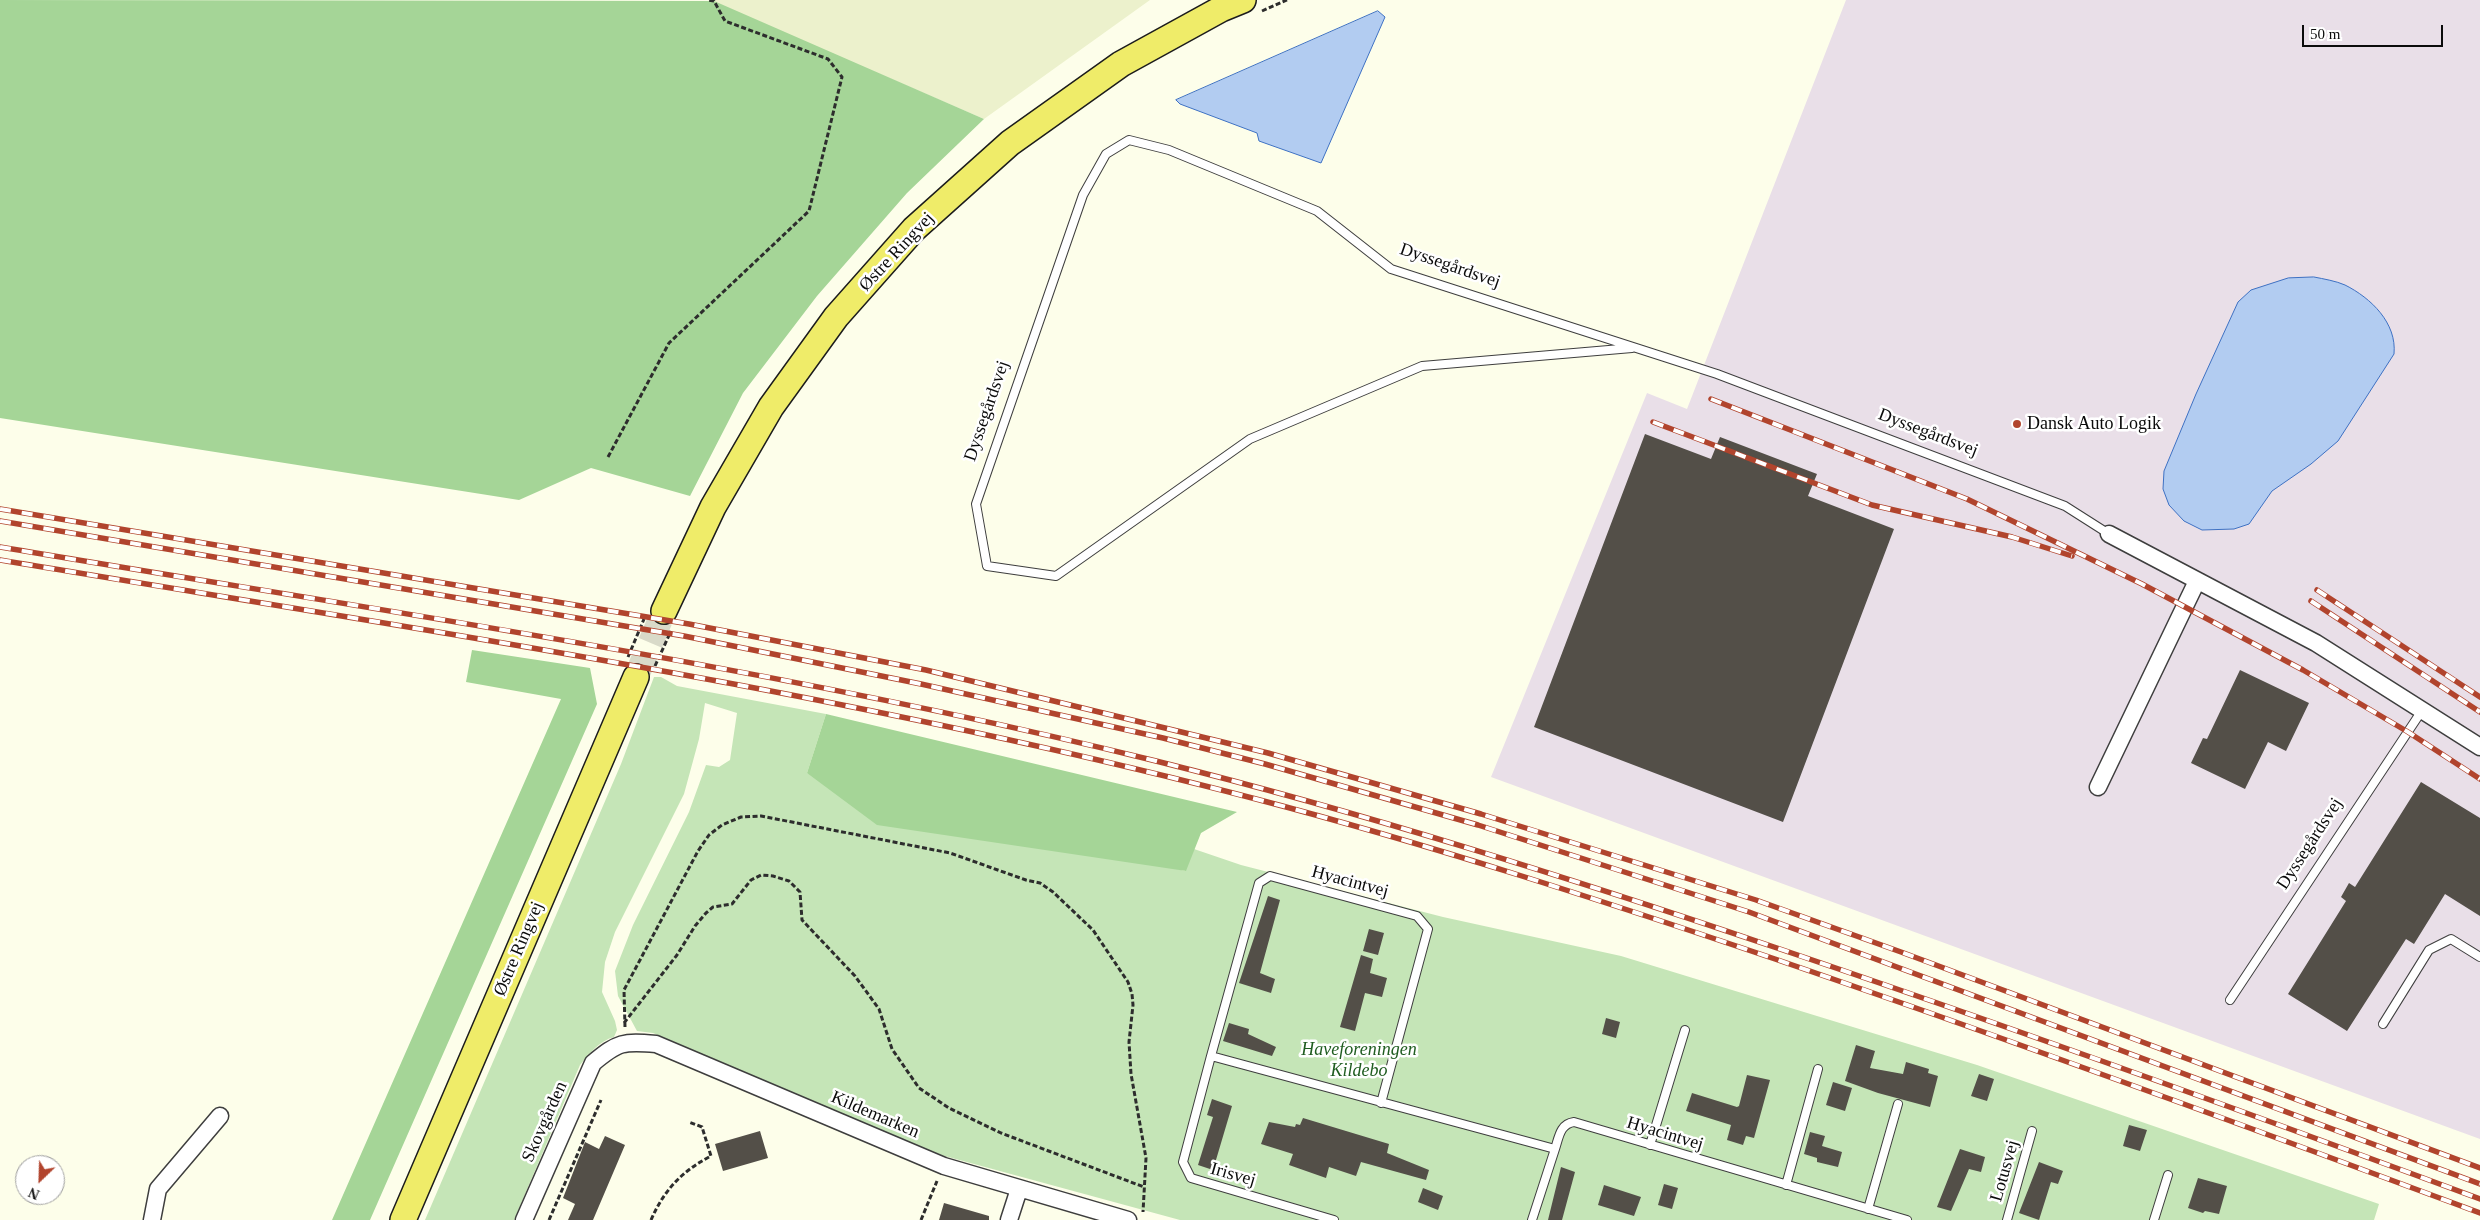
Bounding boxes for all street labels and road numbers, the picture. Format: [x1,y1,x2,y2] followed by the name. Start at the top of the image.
[855,208,939,296] street label: Østre Ringvej
[1397,239,1503,293] street label: Dyssegårdsvej
[960,358,1014,464] street label: Dyssegårdsvej
[1875,404,1981,462] street label: Dyssegårdsvej
[2272,794,2348,894] street label: Dyssegårdsvej
[1309,861,1391,903] street label: Hyacintvej
[489,899,549,999] street label: Østre Ringvej
[518,1078,572,1166] street label: Skovgården
[828,1087,922,1143] street label: Kildemarken
[1624,1112,1706,1156] street label: Hyacintvej
[1986,1138,2024,1204] street label: Lotusvej
[1208,1158,1258,1192] street label: Irisvej

